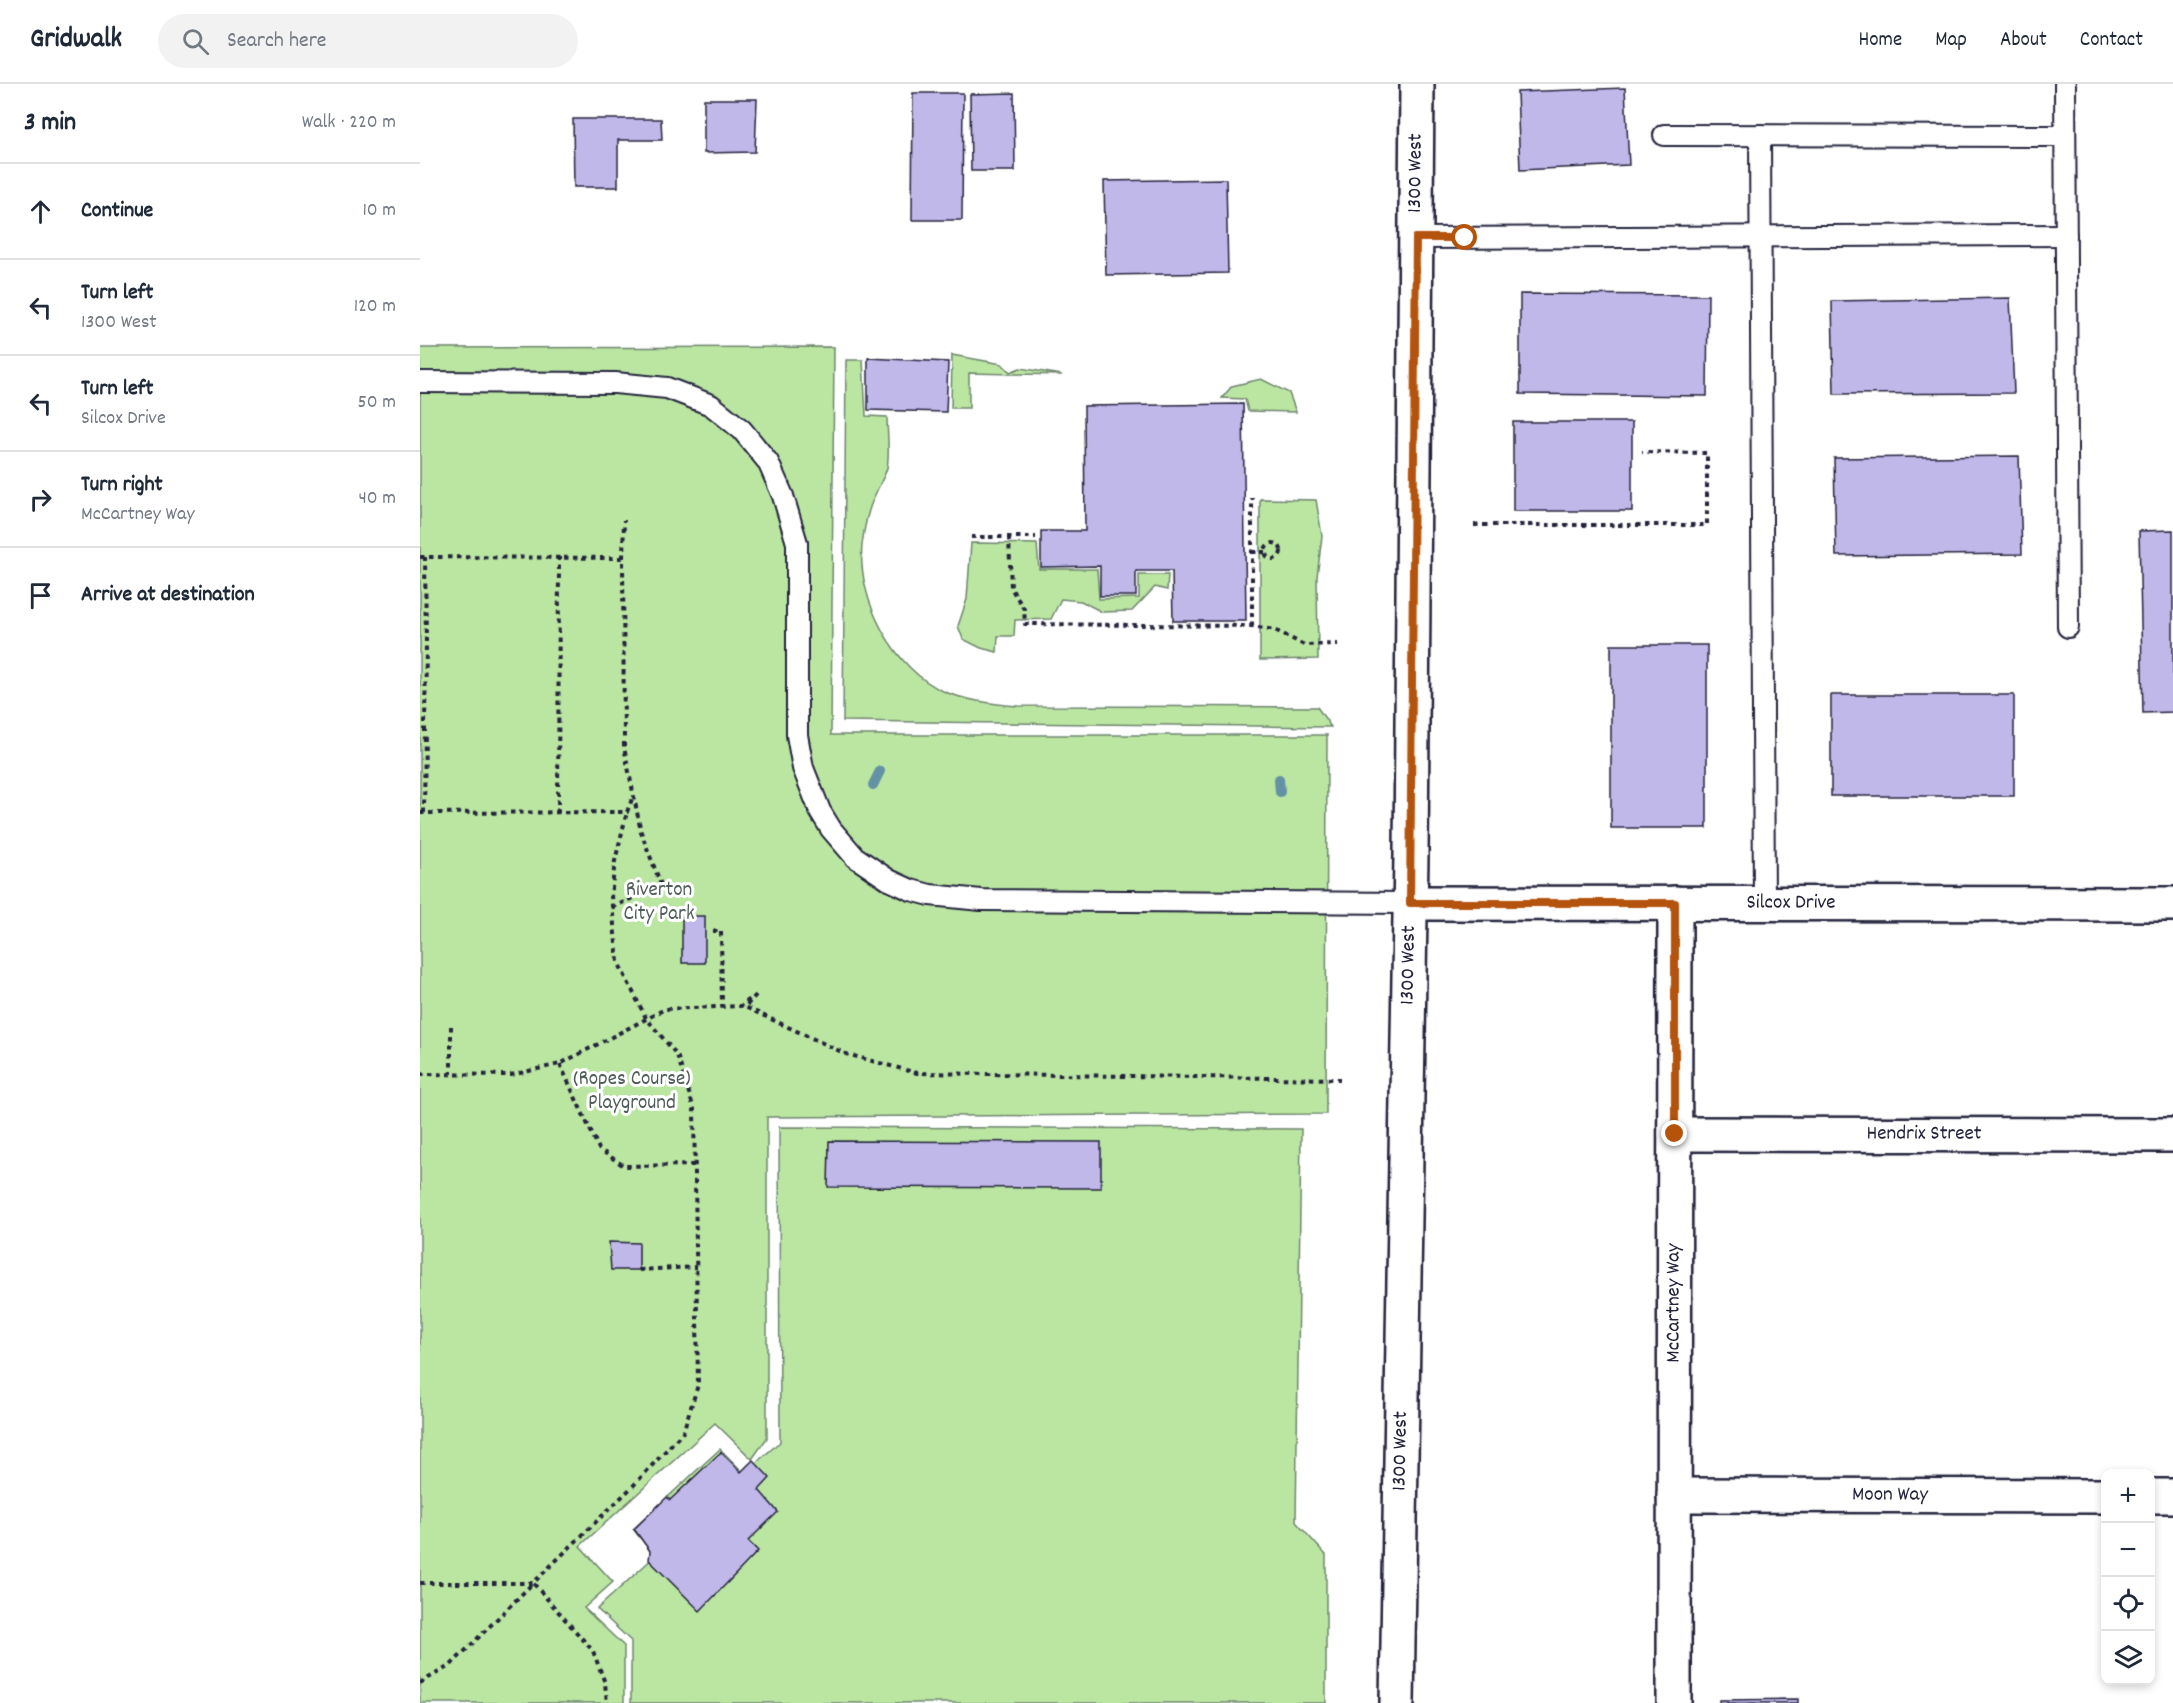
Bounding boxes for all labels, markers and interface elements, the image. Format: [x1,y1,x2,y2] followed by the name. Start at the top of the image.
[158,14,578,68] search box
[30,21,122,61] text: Gridwalk
[179,25,212,58] icon: search
[227,26,327,57] text: Search here
[1858,26,1902,56] text: Home
[1935,26,1967,56] text: Map
[2000,26,2047,56] text: About
[2080,26,2143,56] text: Contact
[24,105,76,142] text: 3 min
[302,109,396,137] text: Walk · 220 m
[1401,133,1432,213] street label: 1300 West
[24,195,57,228] icon: ahead
[81,196,153,227] text: Continue
[362,197,396,225] text: 10 m
[1451,224,1477,250] route start
[81,278,153,309] text: Turn left
[24,291,57,324] icon: left
[354,293,396,321] text: 120 m
[81,309,157,337] text: 1300 West
[81,374,153,405] text: Turn left
[24,387,57,420] icon: left
[358,389,396,417] text: 50 m
[81,405,166,433] text: Silcox Drive
[81,470,163,501] text: Turn right
[24,483,57,516] icon: right
[358,485,396,513] text: 40 m
[81,501,195,529] text: McCartney Way
[24,579,57,612] icon: arrive
[81,580,255,611] text: Arrive at destination
[623,876,695,930] park label: Riverton City Park
[1746,888,1836,919] street label: Silcox Drive
[1394,925,1425,1005] street label: 1300 West
[573,1065,691,1119] park label: (Ropes Course) Playground
[1867,1119,1982,1150] street label: Hendrix Street
[1661,1120,1687,1146] route end
[1659,1243,1690,1363] street label: McCartney Way
[1386,1411,1417,1491] street label: 1300 West
[2101,1469,2155,1685] map controls
[2101,1469,2155,1523] button: +
[1852,1480,1929,1511] street label: Moon Way
[2101,1523,2155,1577] button: −
[2101,1577,2155,1631] button: locate
[2101,1631,2155,1685] button: layers

